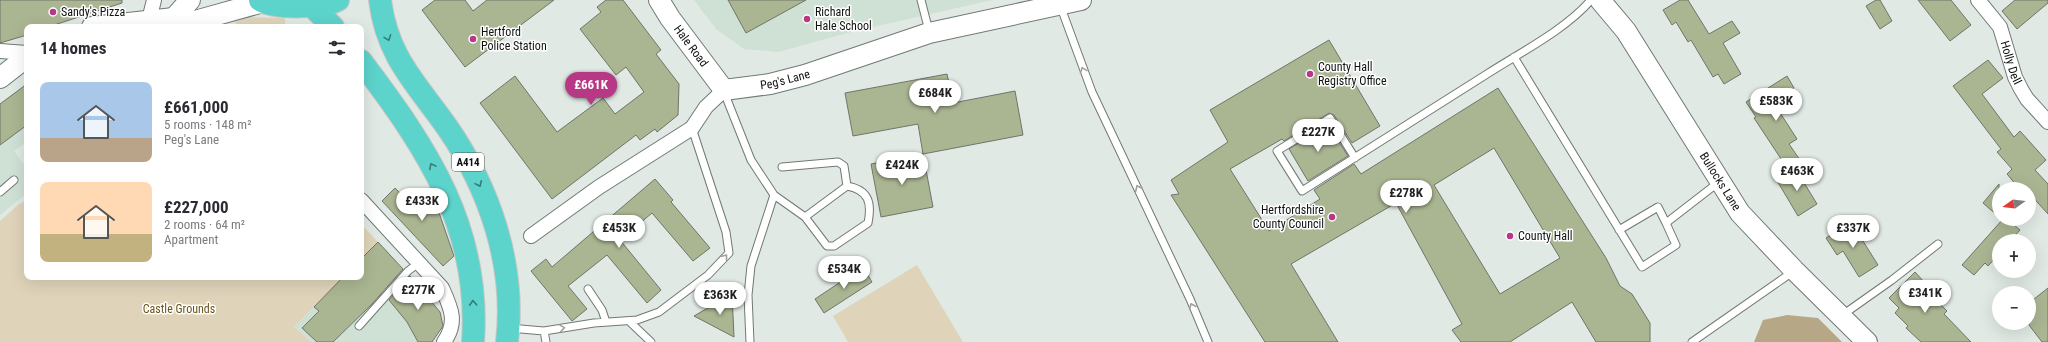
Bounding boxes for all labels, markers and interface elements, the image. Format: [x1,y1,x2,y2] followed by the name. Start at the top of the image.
[61,5,126,19] place label: Sandy's Pizza
[815,5,872,33] place label: Richard Hale School
[48,7,58,17] marker: Sandy's Pizza
[802,14,812,24] marker: Richard Hale School
[671,22,711,70] street label: Hale Road
[481,25,547,53] place label: Hertford Police Station
[384,34,392,41] one-way arrow
[468,34,478,44] marker: Hertford Police Station
[326,37,348,59] icon: filters
[40,38,106,58] text: 14 homes
[1998,39,2025,87] street label: Holly Dell
[1318,60,1387,88] place label: County Hall Registry Office
[1080,66,1088,73] one-way arrow
[759,67,812,92] street label: Peg's Lane
[1305,69,1315,79] marker: County Hall Registry Office
[563,72,619,106] pin: £661K
[574,77,608,92] text: £661K
[907,80,963,114] pin: £684K
[918,85,952,100] text: £684K
[1748,88,1804,122] pin: £583K
[1759,93,1793,108] text: £583K
[164,97,229,117] text: £661,000
[72,98,120,146] icon: home
[164,117,251,132] text: 5 rooms · 148 m²
[1290,119,1346,153] pin: £227K
[1301,124,1335,139] text: £227K
[164,132,219,147] text: Peg's Lane
[1697,150,1744,213] street label: Bullocks Lane
[874,152,930,186] pin: £424K
[452,153,484,171] road number: A414
[885,157,919,172] text: £424K
[1769,158,1825,192] pin: £463K
[429,163,437,171] one-way arrow
[1780,163,1814,178] text: £463K
[474,179,482,187] one-way arrow
[1378,180,1434,214] pin: £278K
[1992,182,2036,226] north arrow
[1992,182,2036,330] map controls
[1135,184,1143,192] one-way arrow
[1389,185,1423,200] text: £278K
[394,188,450,222] pin: £433K
[405,193,439,208] text: £433K
[164,197,229,217] text: £227,000
[72,198,120,246] icon: home
[1253,203,1324,231] place label: Hertfordshire County Council
[1327,212,1337,222] marker: Hertfordshire County Council
[591,215,647,249] pin: £453K
[1825,215,1881,249] pin: £337K
[164,217,245,232] text: 2 rooms · 64 m²
[602,220,636,235] text: £453K
[1836,220,1870,235] text: £337K
[1518,229,1572,243] place label: County Hall
[1505,231,1515,241] marker: County Hall
[164,232,218,247] text: Apartment
[1992,234,2036,278] button: +
[720,254,727,261] one-way arrow
[816,256,872,290] pin: £534K
[827,261,861,276] text: £534K
[390,277,446,311] pin: £277K
[1897,280,1953,314] pin: £341K
[401,282,435,297] text: £277K
[692,282,748,316] pin: £363K
[1908,285,1942,300] text: £341K
[1992,286,2036,330] button: −
[703,287,737,302] text: £363K
[469,300,478,306] one-way arrow
[143,302,215,316] park label: Castle Grounds
[1189,302,1197,309] one-way arrow
[558,324,565,333] one-way arrow

